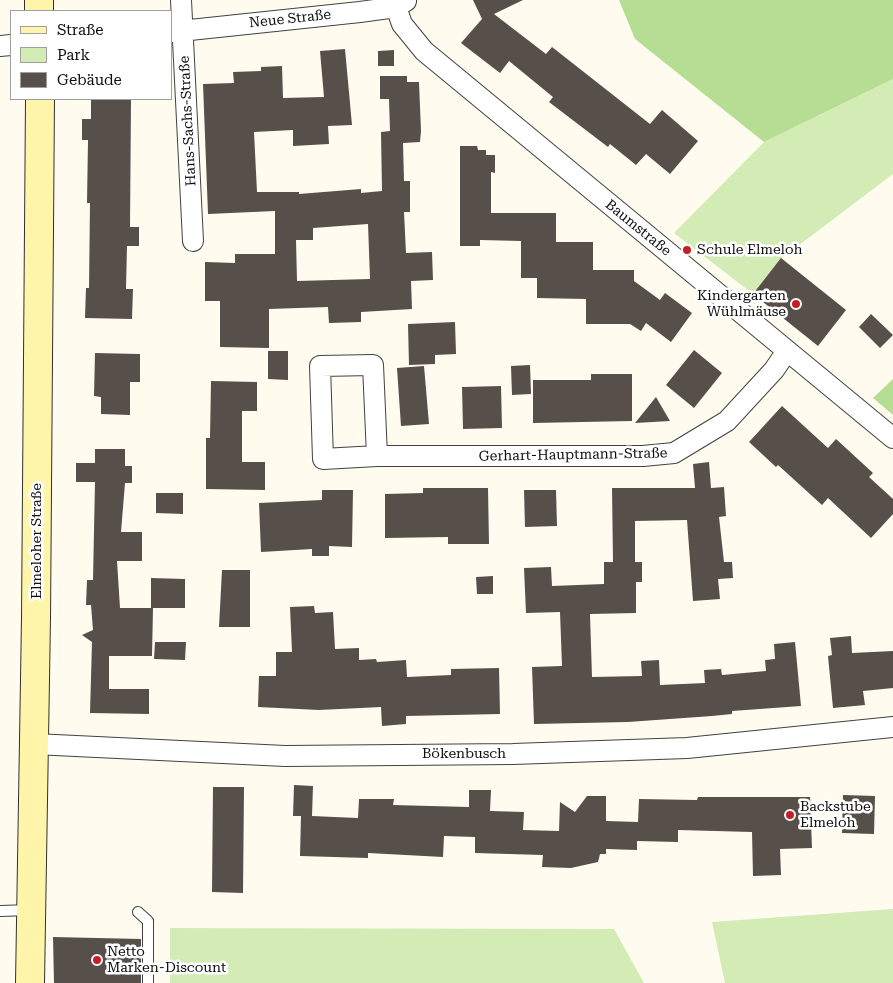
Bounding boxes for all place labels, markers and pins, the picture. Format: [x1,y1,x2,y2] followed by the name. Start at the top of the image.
[697,242,803,258] place label: Schule Elmeloh
[681,244,693,256] marker: Schule Elmeloh
[697,288,786,321] place label: Kindergarten Wühlmäuse
[790,298,802,310] marker: Kindergarten Wühlmäuse
[800,799,871,832] place label: Backstube Elmeloh
[784,809,796,821] marker: Backstube Elmeloh
[107,944,226,976] place label: Netto Marken-Discount
[91,954,103,966] marker: Netto Marken-Discount

